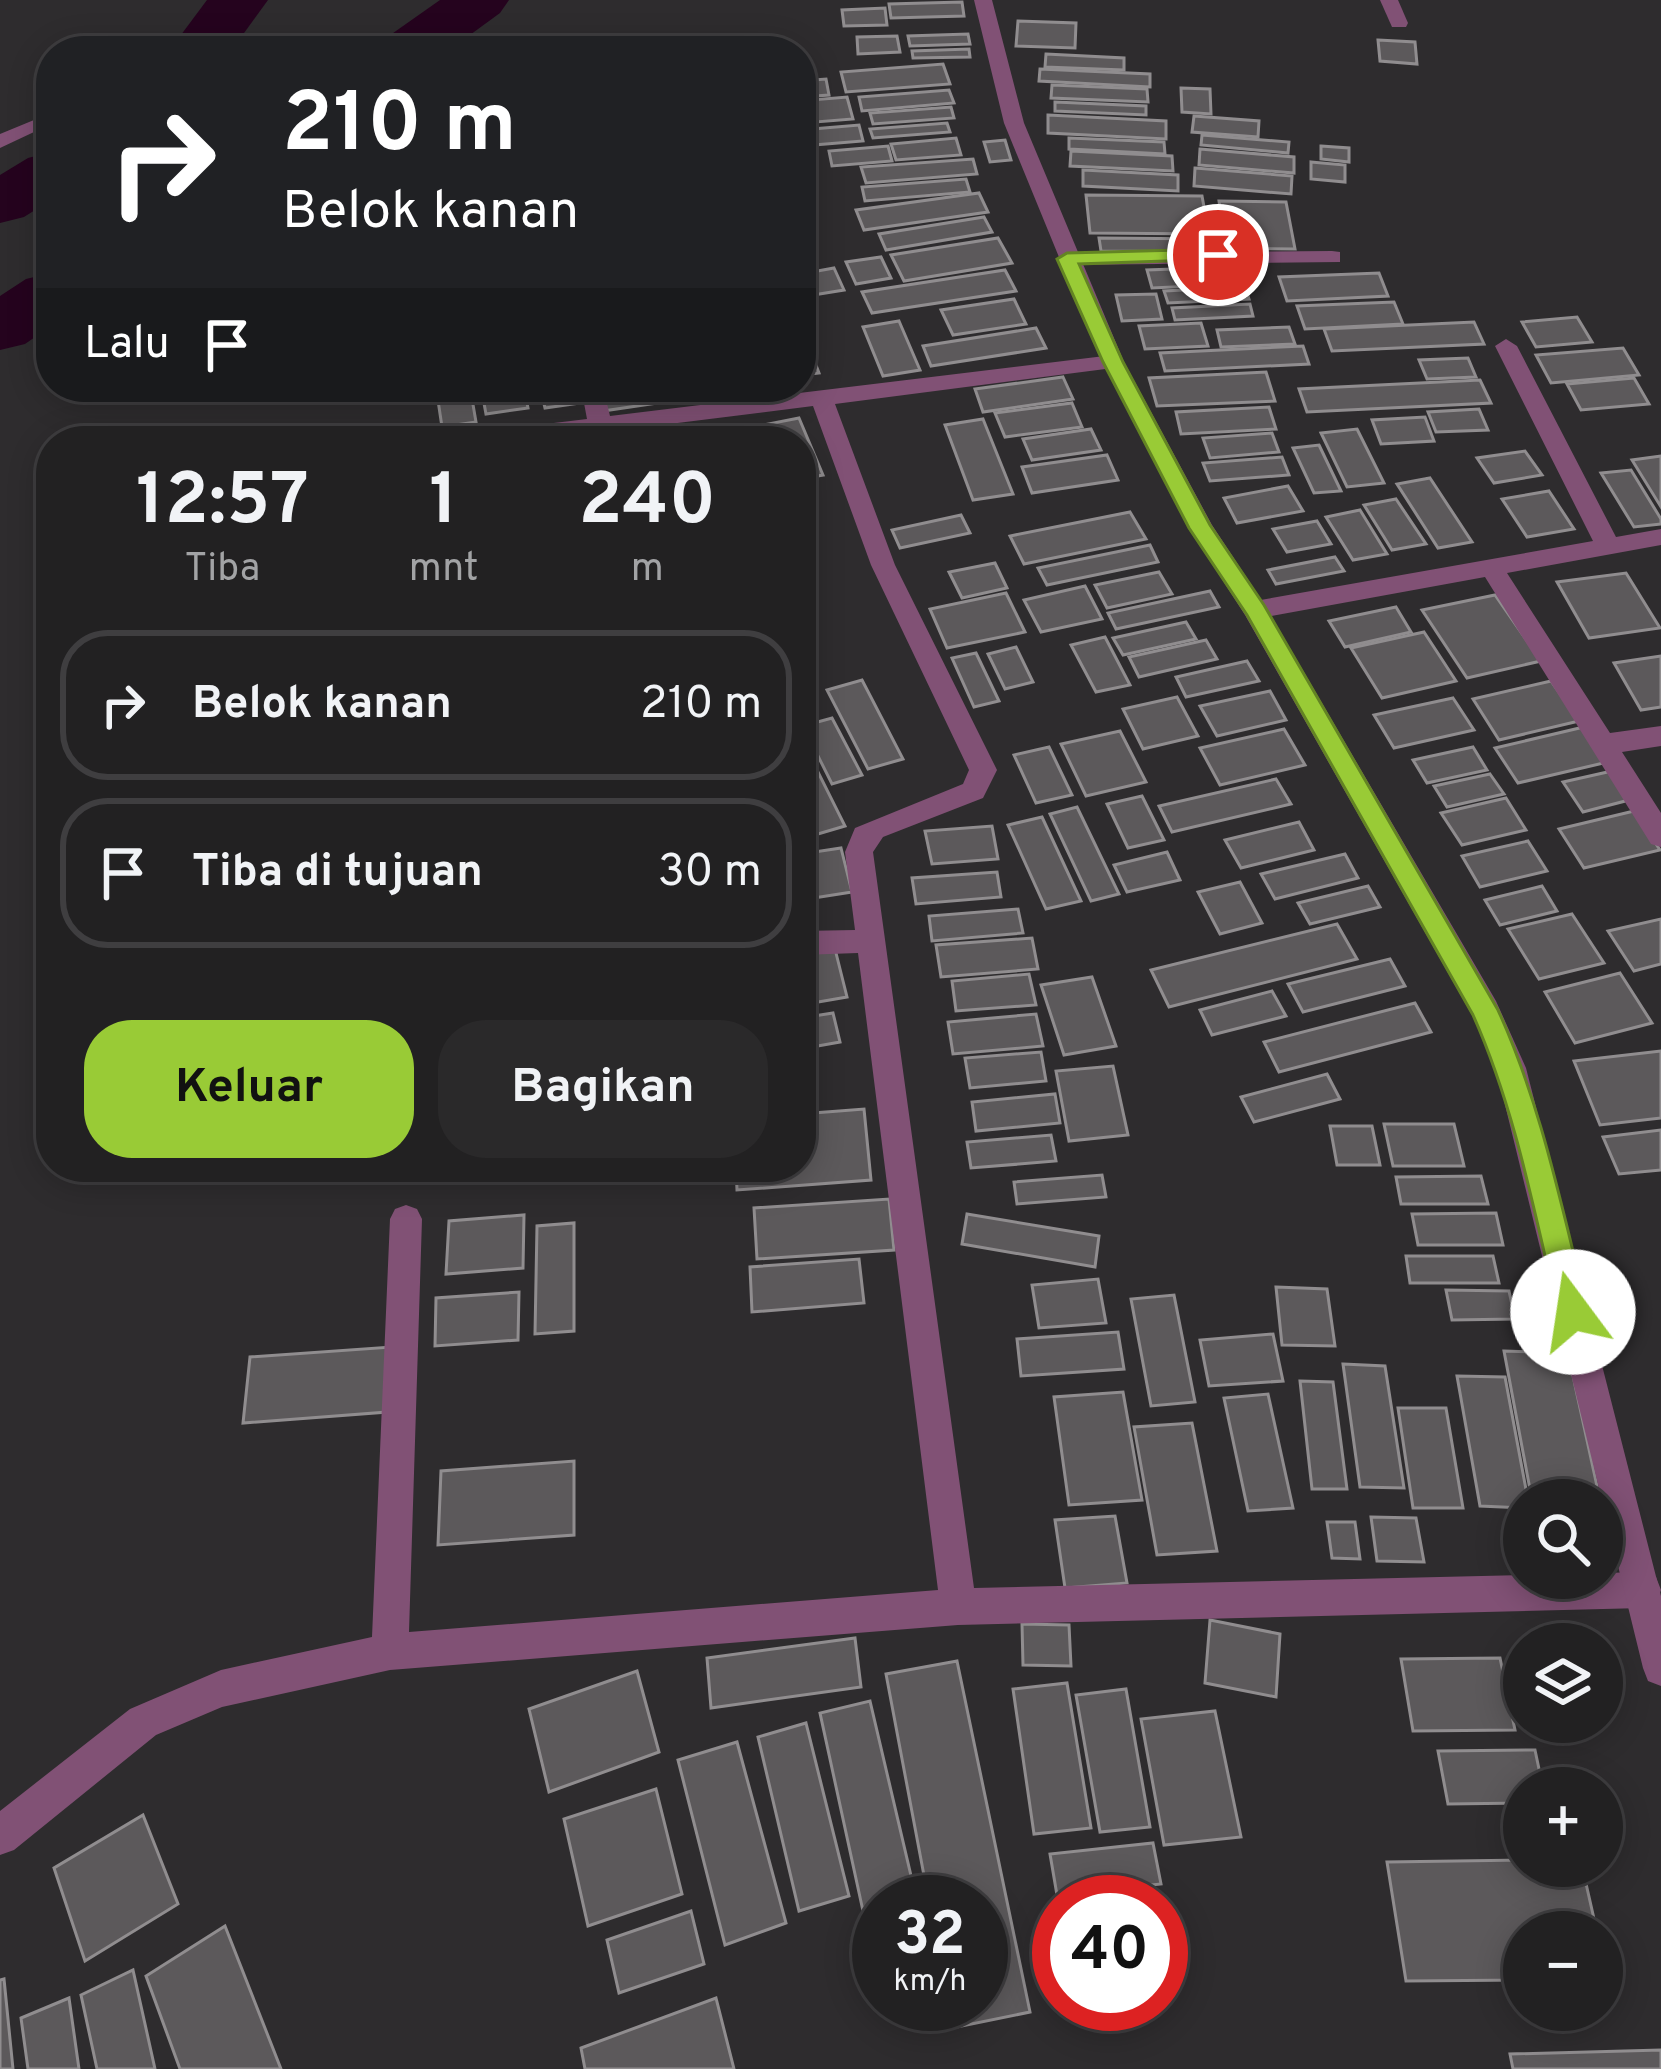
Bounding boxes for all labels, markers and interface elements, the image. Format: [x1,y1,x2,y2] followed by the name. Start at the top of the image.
[282,75,517,181] text: 210 m
[84,84,240,240] icon: right
[282,179,579,248] text: Belok kanan
[1167,204,1269,306] pin
[1185,222,1251,288] icon: arrive
[194,312,260,378] icon: arrive
[84,317,170,374] text: Lalu
[136,458,309,550] text: 12:57
[429,458,458,550] text: 1
[578,458,716,550] text: 240
[185,546,260,595] text: Tiba
[409,546,478,595] text: mnt
[631,546,664,595] text: m
[90,672,156,738] icon: right
[192,677,452,734] text: Belok kanan
[640,677,762,734] text: 210 m
[90,840,156,906] icon: arrive
[192,845,483,902] text: Tiba di tujuan
[658,845,762,902] text: 30 m
[84,1020,414,1158] button: Keluar
[438,1020,768,1158] button: Bagikan
[1510,1249,1636,1375] position arrow
[1503,1479,1623,2031] map controls
[1503,1479,1623,1599] button: search
[1503,1623,1623,1743] button: layers
[1503,1767,1623,1887] button: +
[1032,1875,1188,2031] speed limit sign: 40
[894,1900,966,1976] text: 32
[1503,1911,1623,2031] button: −
[894,1964,966,2001] text: km/h

